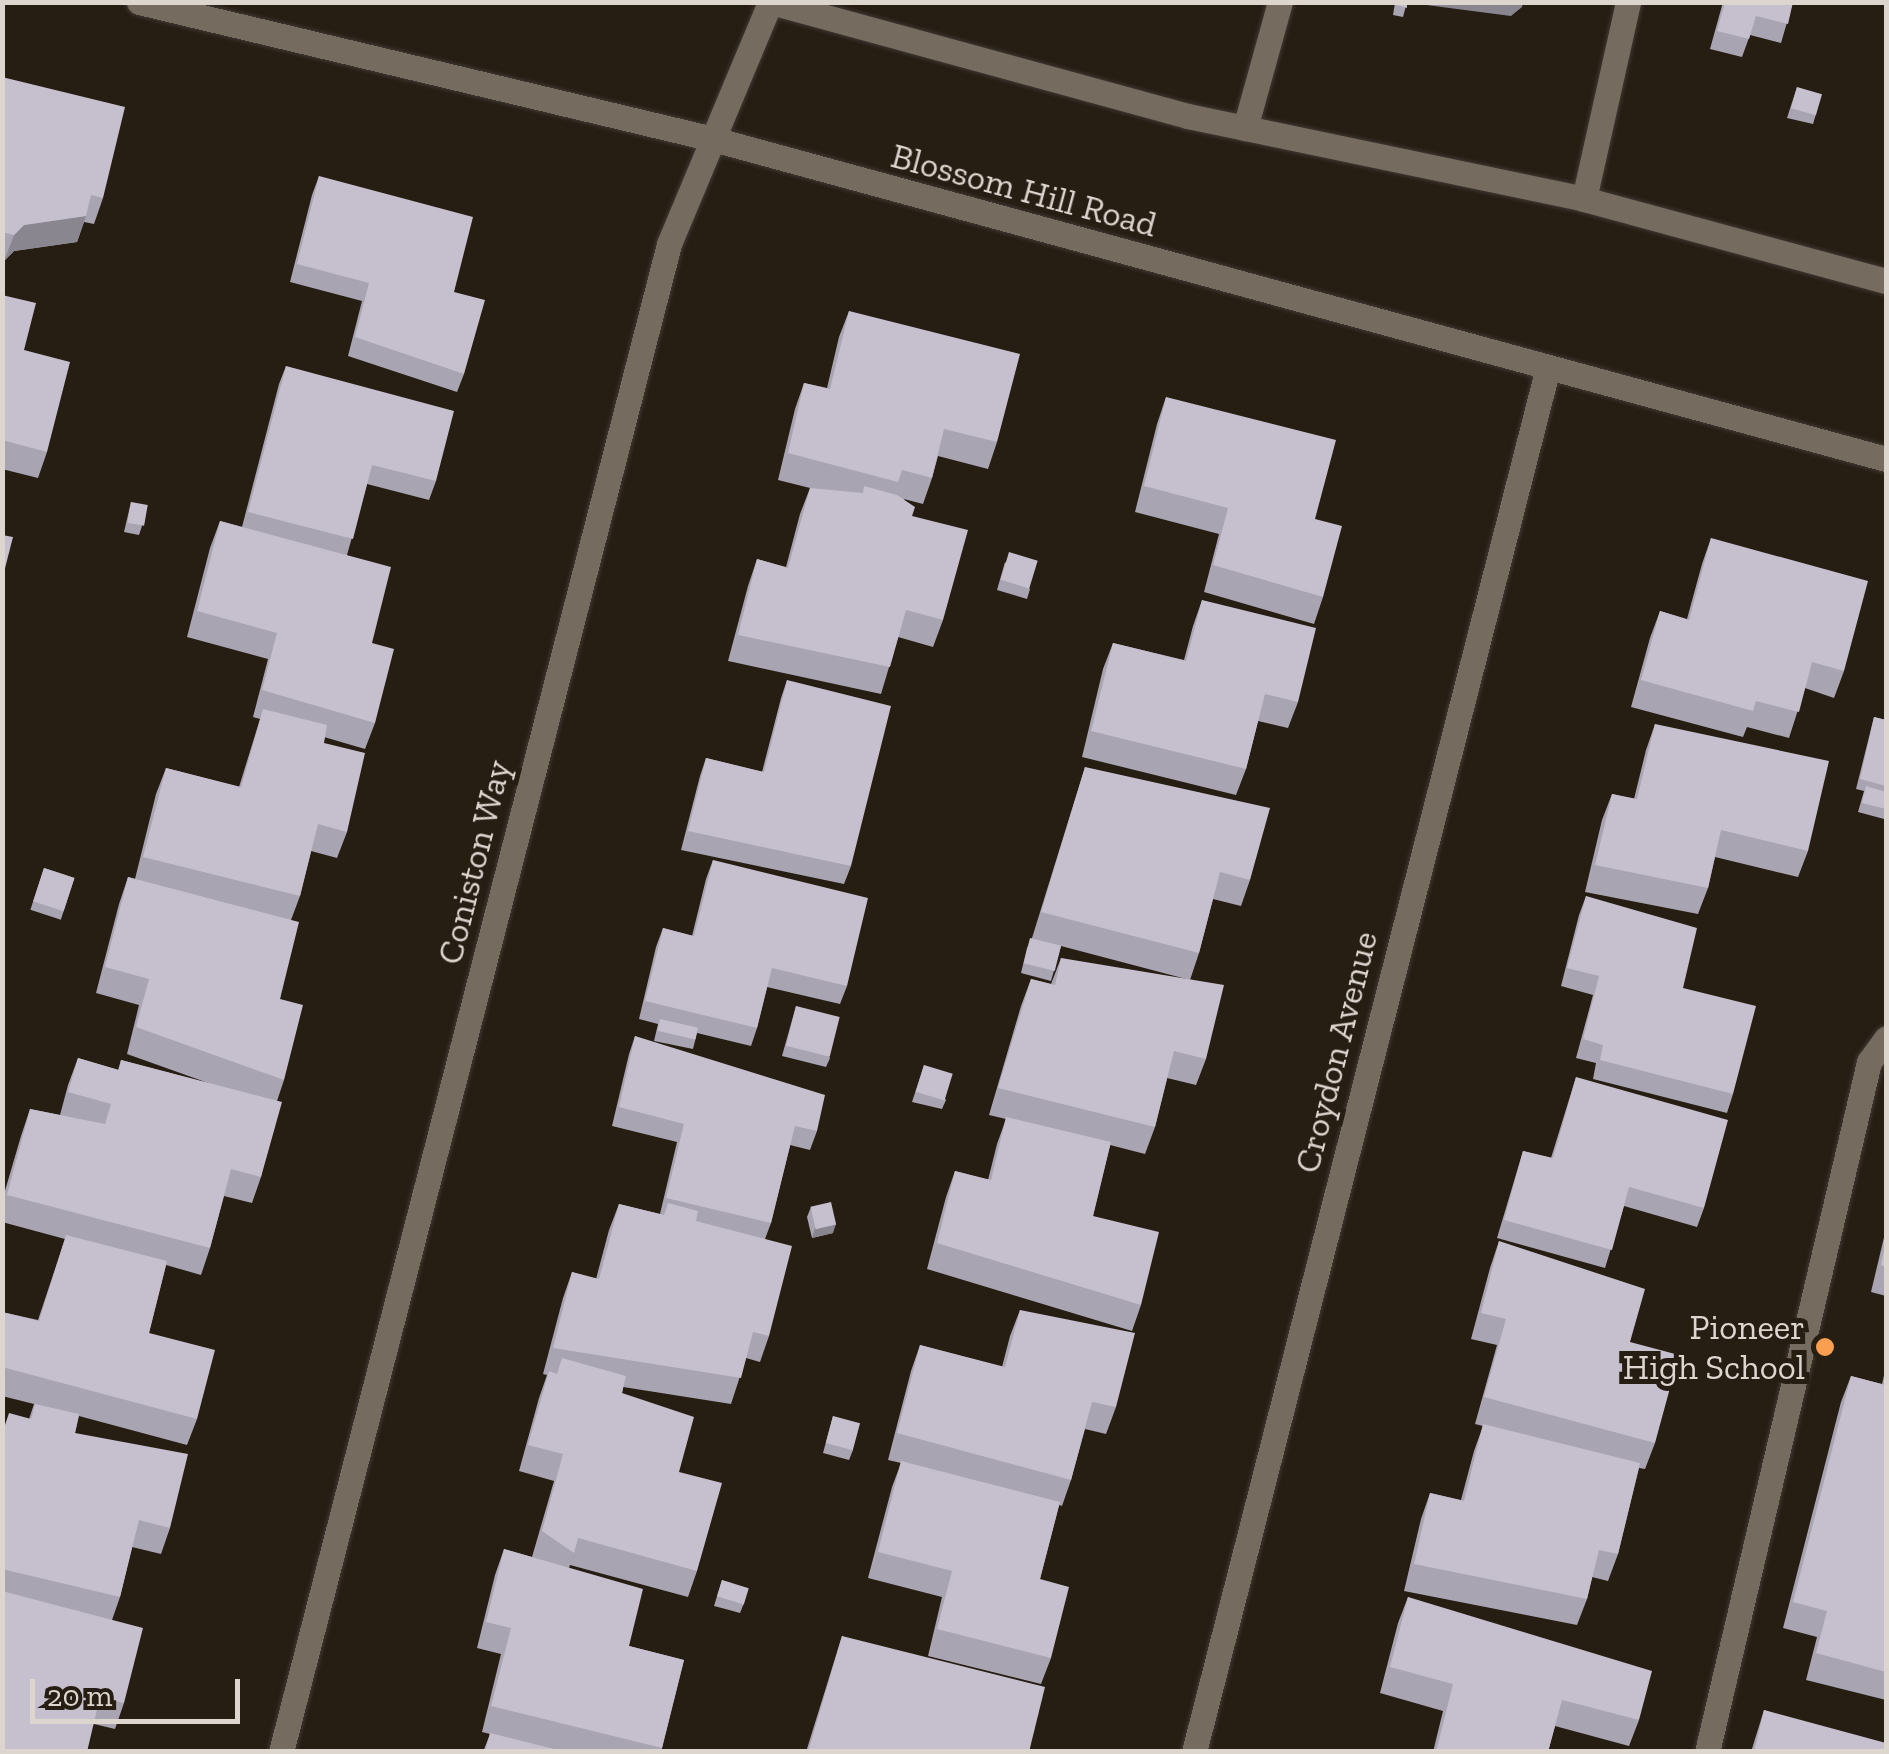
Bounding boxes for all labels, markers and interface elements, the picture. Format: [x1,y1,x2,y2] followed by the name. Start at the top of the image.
[887,134,1161,246] street label: Blossom Hill Road
[428,755,520,969] street label: Coniston Way
[1286,927,1386,1177] street label: Croydon Avenue
[1622,1306,1805,1388] place label: Pioneer High School
[1814,1336,1836,1358] marker: Pioneer High School
[35,1659,245,1721] scale bar
[47,1678,112,1714] text: 20 m

